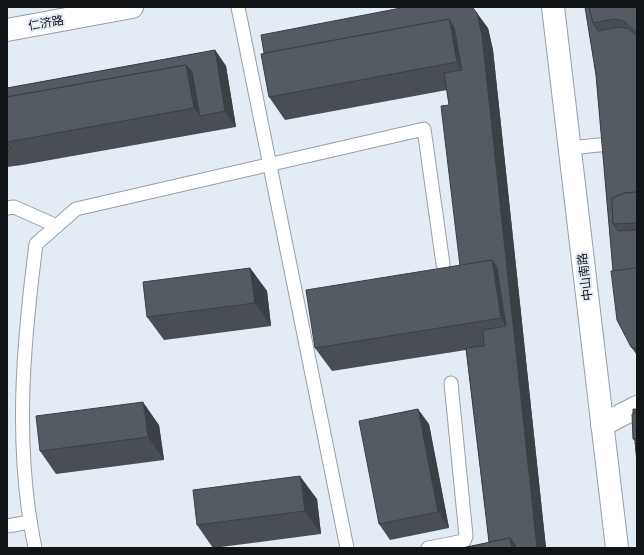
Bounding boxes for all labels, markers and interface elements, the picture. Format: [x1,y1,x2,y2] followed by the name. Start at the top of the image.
[27,13,65,33] street label: 仁济路
[575,252,595,302] street label: 中山南路

